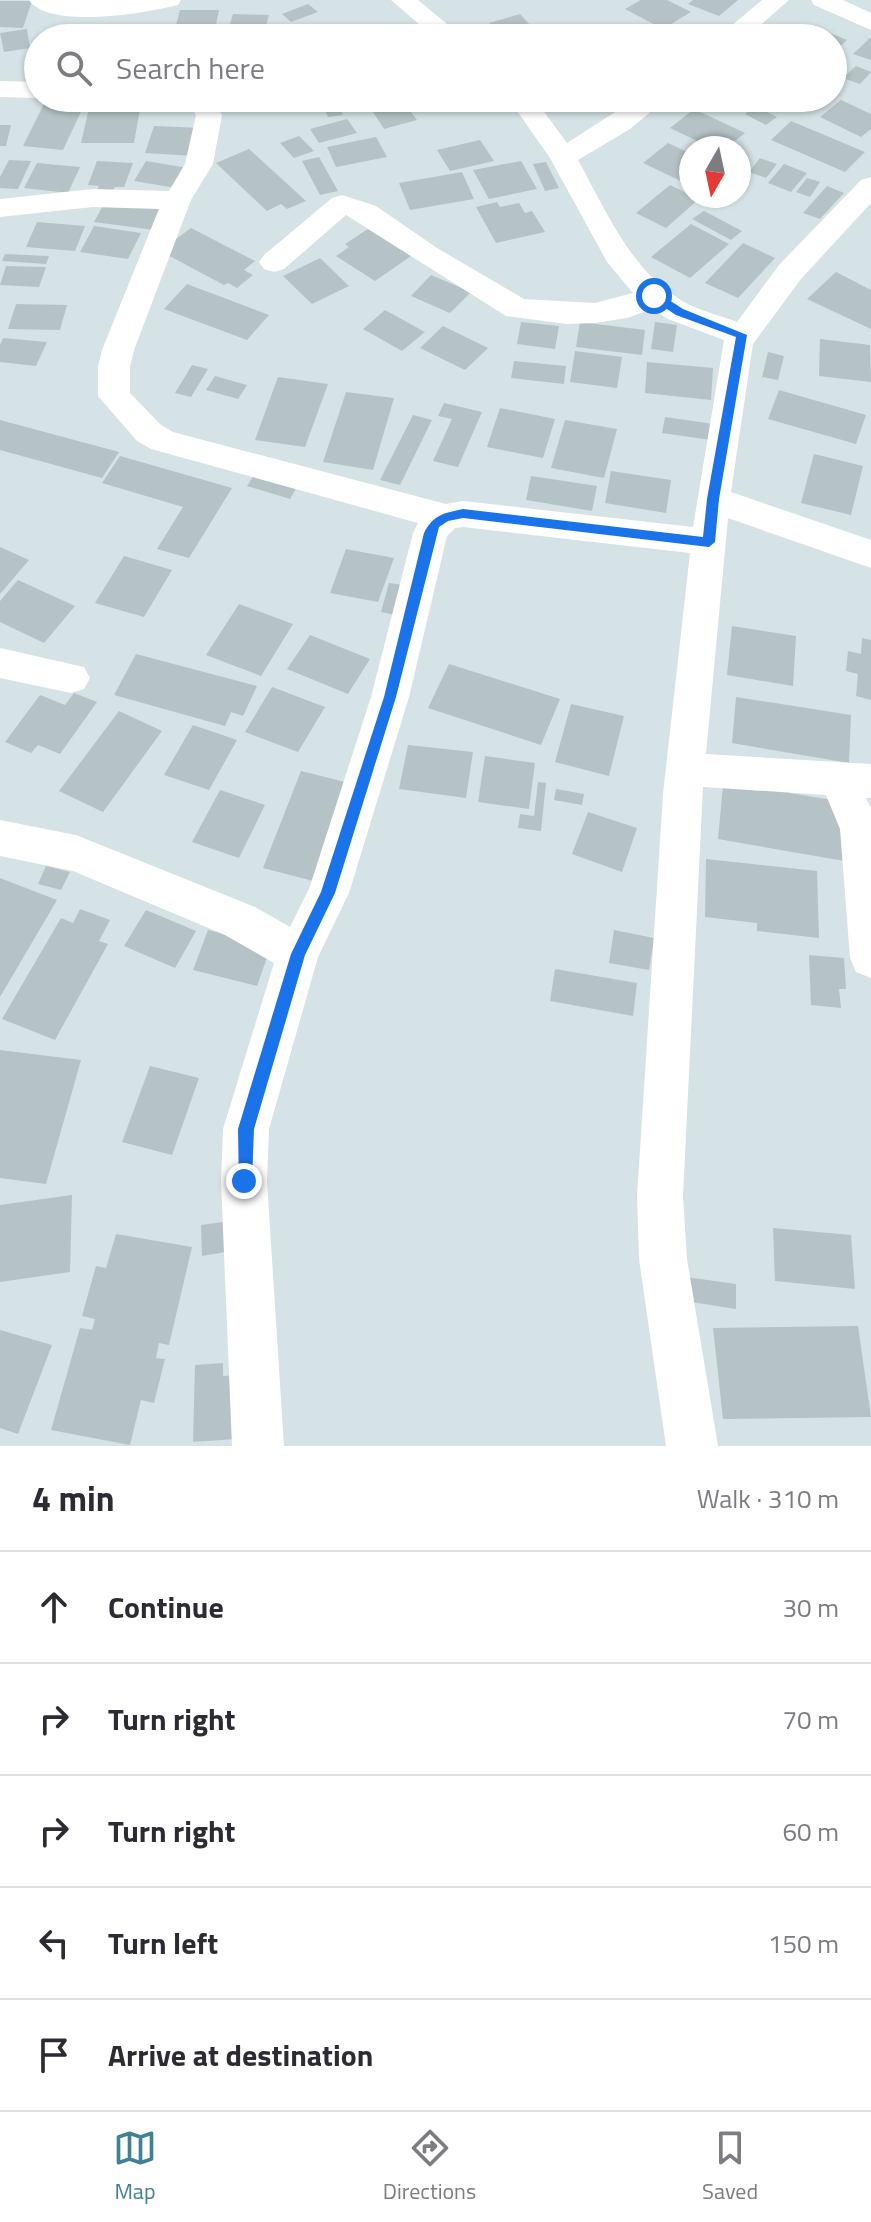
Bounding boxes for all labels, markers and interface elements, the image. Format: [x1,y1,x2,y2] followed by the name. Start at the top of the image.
[24,24,847,112] search box
[116,45,265,91] text: Search here
[52,46,96,90] icon: search
[679,136,751,208] north arrow
[636,278,672,314] route start
[226,1163,262,1199] route end
[32,1472,115,1524] text: 4 min
[697,1479,839,1518] text: Walk · 310 m
[108,1584,224,1630] text: Continue
[32,1585,76,1629] icon: ahead
[782,1588,839,1627] text: 30 m
[108,1696,236,1742] text: Turn right
[32,1697,76,1741] icon: right
[782,1700,839,1739] text: 70 m
[108,1808,236,1854] text: Turn right
[32,1809,76,1853] icon: right
[782,1812,839,1851] text: 60 m
[108,1920,218,1966] text: Turn left
[32,1921,76,1965] icon: left
[768,1924,839,1963] text: 150 m
[108,2032,373,2078] text: Arrive at destination
[32,2033,76,2077] icon: arrive
[113,2126,157,2208] tab: Map
[383,2126,476,2208] tab: Directions
[702,2126,758,2208] tab: Saved

